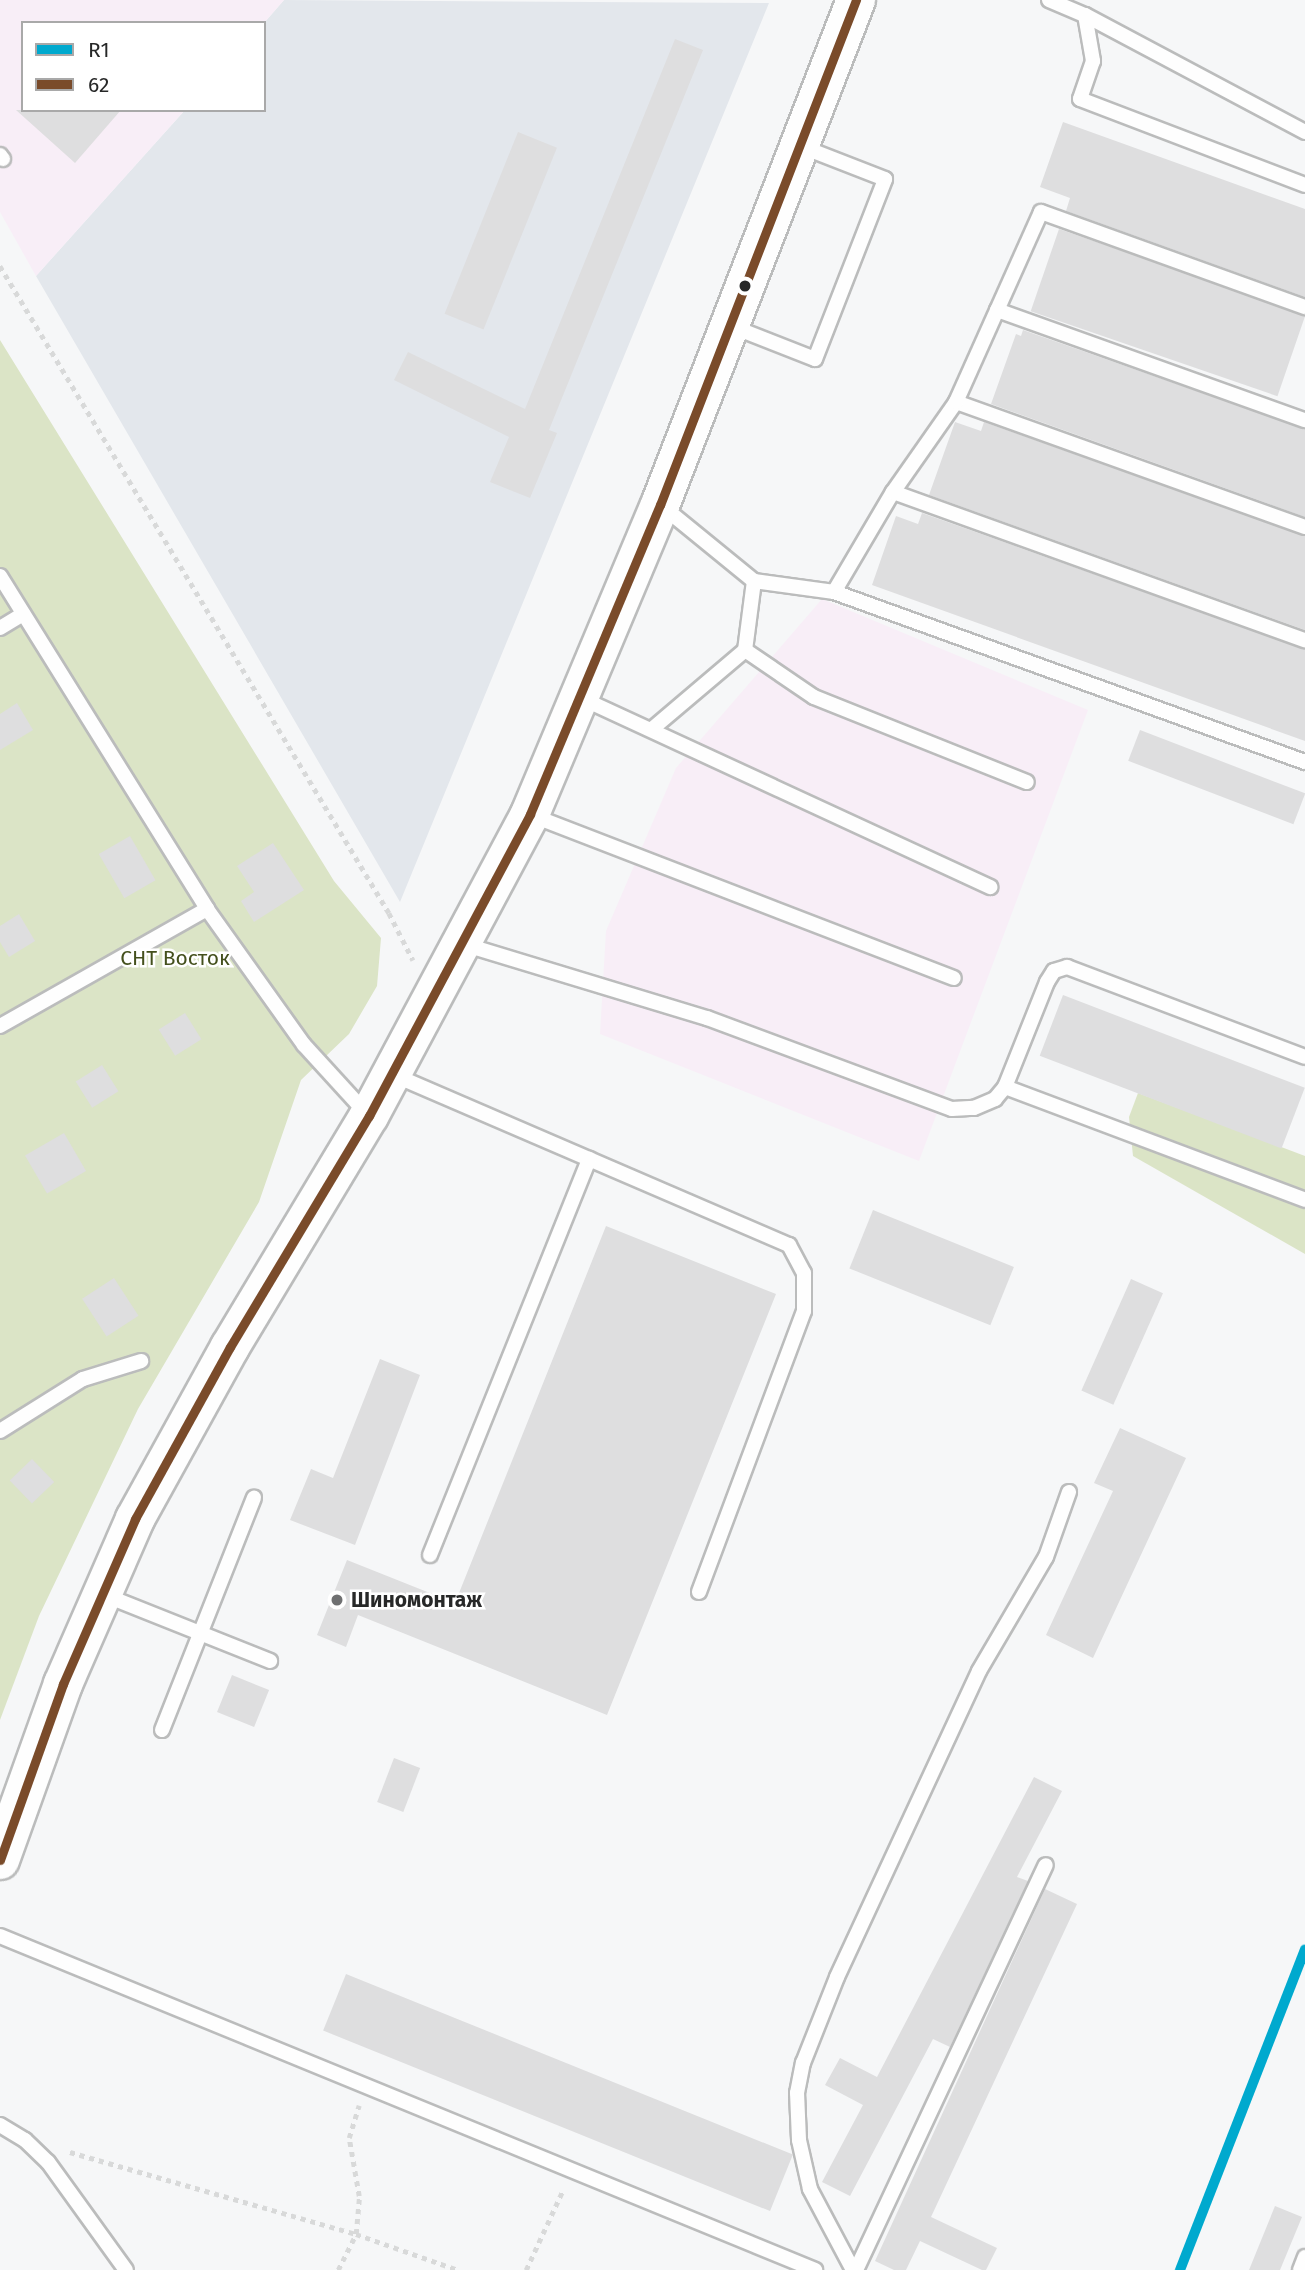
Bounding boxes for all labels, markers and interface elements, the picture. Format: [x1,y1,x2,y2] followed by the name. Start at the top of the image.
[21,21,266,112] legend
[88,37,110,63] text: R1
[88,72,109,98] text: 62
[738,279,752,293] unlabelled marker
[120,945,230,971] park label: СНТ Восток
[351,1587,482,1613] place label: Шиномонтаж
[329,1592,345,1608] marker: Шиномонтаж

